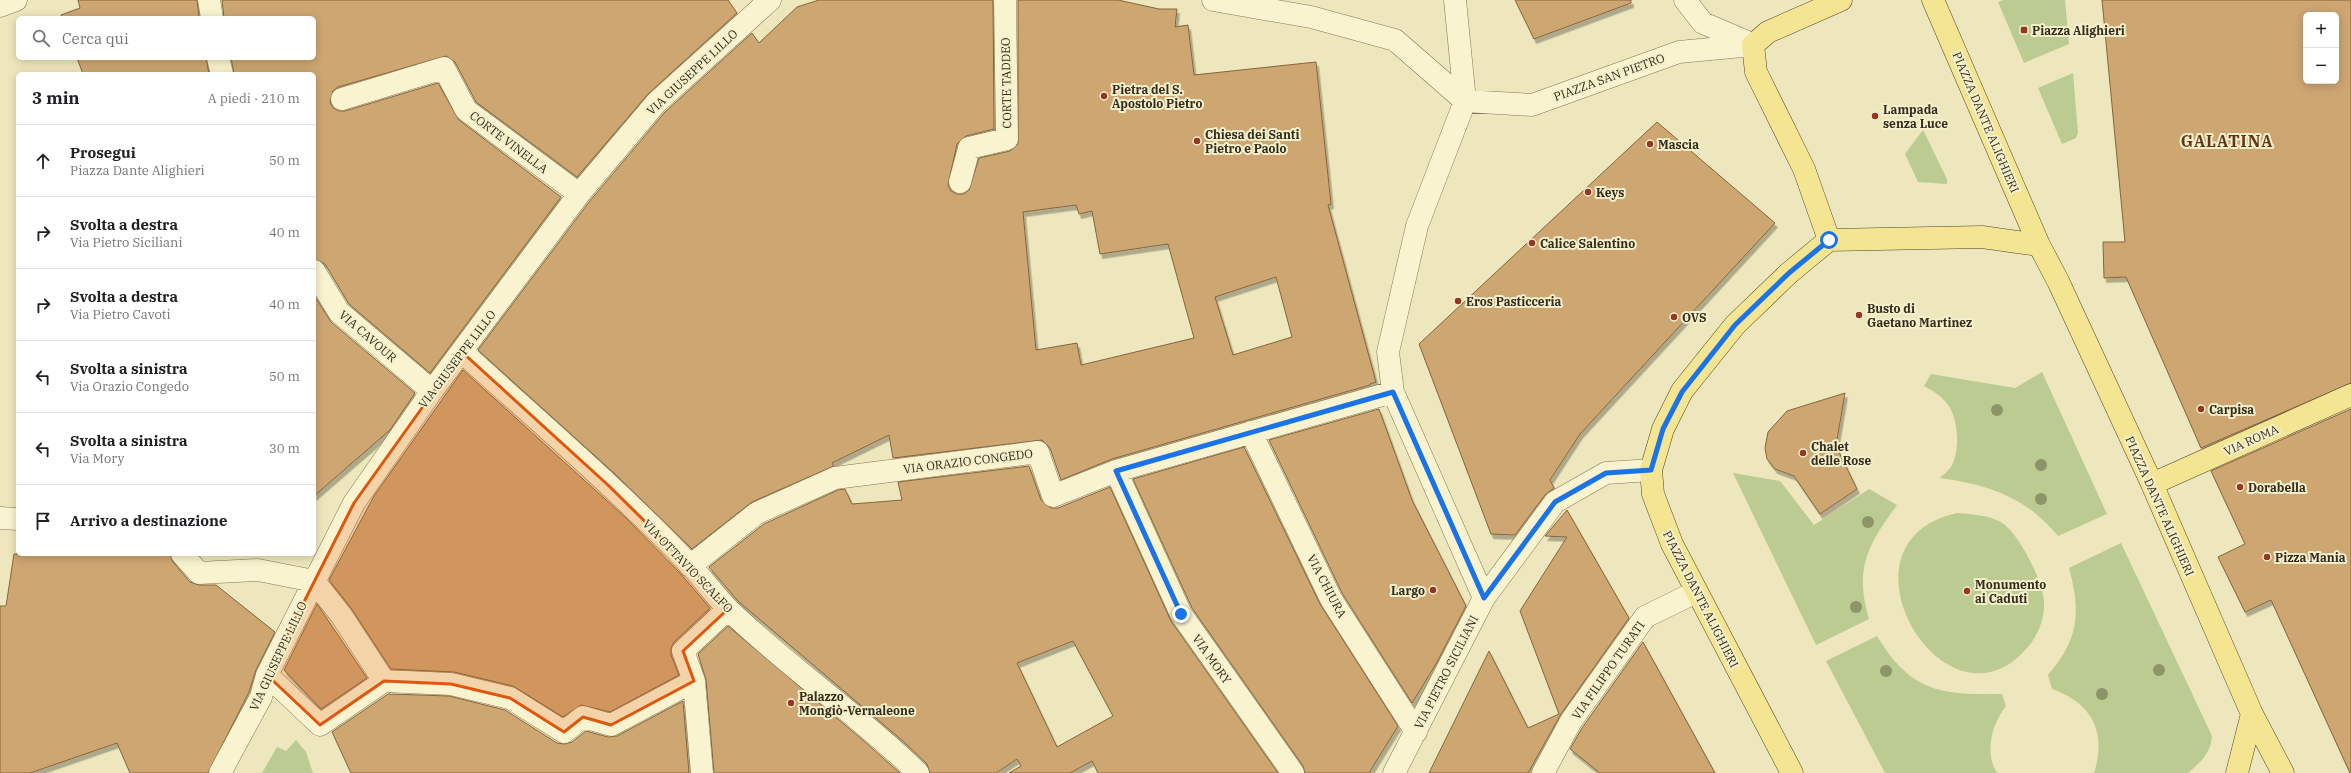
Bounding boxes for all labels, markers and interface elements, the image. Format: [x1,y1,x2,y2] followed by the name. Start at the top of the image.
[2303,12,2339,84] map controls
[2303,12,2339,48] button: +
[16,16,316,60] search box
[2032,23,2125,38] place label: Piazza Alighieri
[2019,25,2029,35] marker: Piazza Alighieri
[643,26,741,118] street label: VIA GIUSEPPE LILLO
[30,27,52,49] icon: search
[62,29,129,48] text: Cerca qui
[998,37,1014,129] street label: CORTE TADDEO
[2303,48,2339,84] button: −
[1949,49,2023,195] street label: PIAZZA DANTE ALIGHIERI
[1551,50,1667,104] street label: PIAZZA SAN PIETRO
[1112,82,1202,111] place label: Pietra del S. Apostolo Pietro
[32,87,80,109] text: 3 min
[208,90,300,107] text: A piedi · 210 m
[1099,91,1109,101] marker: Pietra del S. Apostolo Pietro
[1883,102,1948,131] place label: Lampada senza Luce
[467,108,552,177] street label: CORTE VINELLA
[1870,111,1880,121] marker: Lampada senza Luce
[1205,127,1299,156] place label: Chiesa dei Santi Pietro e Paolo
[2181,131,2273,151] district label: GALATINA
[1192,136,1202,146] marker: Chiesa dei Santi Pietro e Paolo
[1658,137,1699,152] place label: Mascia
[1645,139,1655,149] marker: Mascia
[70,143,136,162] text: Prosegui
[32,150,54,172] icon: ahead
[269,152,300,169] text: 50 m
[70,162,205,179] text: Piazza Dante Alighieri
[1596,185,1624,200] place label: Keys
[1583,187,1593,197] marker: Keys
[70,215,178,234] text: Svolta a destra
[32,222,54,244] icon: right
[269,224,300,241] text: 40 m
[1820,231,1838,249] route start
[70,234,183,251] text: Via Pietro Siciliani
[1540,236,1635,251] place label: Calice Salentino
[1527,238,1537,248] marker: Calice Salentino
[70,287,178,306] text: Svolta a destra
[32,294,54,316] icon: right
[1466,294,1562,309] place label: Eros Pasticceria
[269,296,300,313] text: 40 m
[1453,296,1463,306] marker: Eros Pasticceria
[1867,301,1972,330] place label: Busto di Gaetano Martinez
[70,306,171,323] text: Via Pietro Cavoti
[336,307,400,365] street label: VIA CAVOUR
[415,307,499,411] street label: VIA GIUSEPPE LILLO
[1682,310,1707,325] place label: OVS
[1854,310,1864,320] marker: Busto di Gaetano Martinez
[1669,312,1679,322] marker: OVS
[70,359,188,378] text: Svolta a sinistra
[32,366,54,388] icon: left
[269,368,300,385] text: 50 m
[70,378,189,395] text: Via Orazio Congedo
[2209,402,2254,417] place label: Carpisa
[2196,404,2206,414] marker: Carpisa
[2221,421,2281,459] street label: VIA ROMA
[70,431,188,450] text: Svolta a sinistra
[2122,434,2198,578] street label: PIAZZA DANTE ALIGHIERI
[32,438,54,460] icon: left
[1811,439,1871,468] place label: Chalet delle Rose
[269,440,300,457] text: 30 m
[902,446,1034,476] street label: VIA ORAZIO CONGEDO
[1798,448,1808,458] marker: Chalet delle Rose
[70,450,124,467] text: Via Mory
[2248,480,2306,495] place label: Dorabella
[2235,482,2245,492] marker: Dorabella
[32,510,54,532] icon: arrive
[70,511,227,530] text: Arrivo a destinazione
[640,516,736,616] street label: VIA OTTAVIO SCALFO
[1660,528,1742,670] street label: PIAZZA DANTE ALIGHIERI
[2275,550,2346,565] place label: Pizza Mania
[1304,552,1350,621] street label: VIA CHIURA
[2262,552,2272,562] marker: Pizza Mania
[1975,577,2046,606] place label: Monumento ai Caduti
[1391,583,1425,598] place label: Largo
[1428,585,1438,595] marker: Largo
[1962,586,1972,596] marker: Monumento ai Caduti
[246,599,310,713] street label: VIA GIUSEPPE LILLO
[1172,605,1190,623] route end
[1411,613,1481,731] street label: VIA PIETRO SICILIANI
[1568,618,1648,722] street label: VIA FILIPPO TURATI
[1189,631,1235,687] street label: VIA MORY
[799,689,915,718] place label: Palazzo Mongiò-Vernaleone
[786,698,796,708] marker: Palazzo Mongiò-Vernaleone

